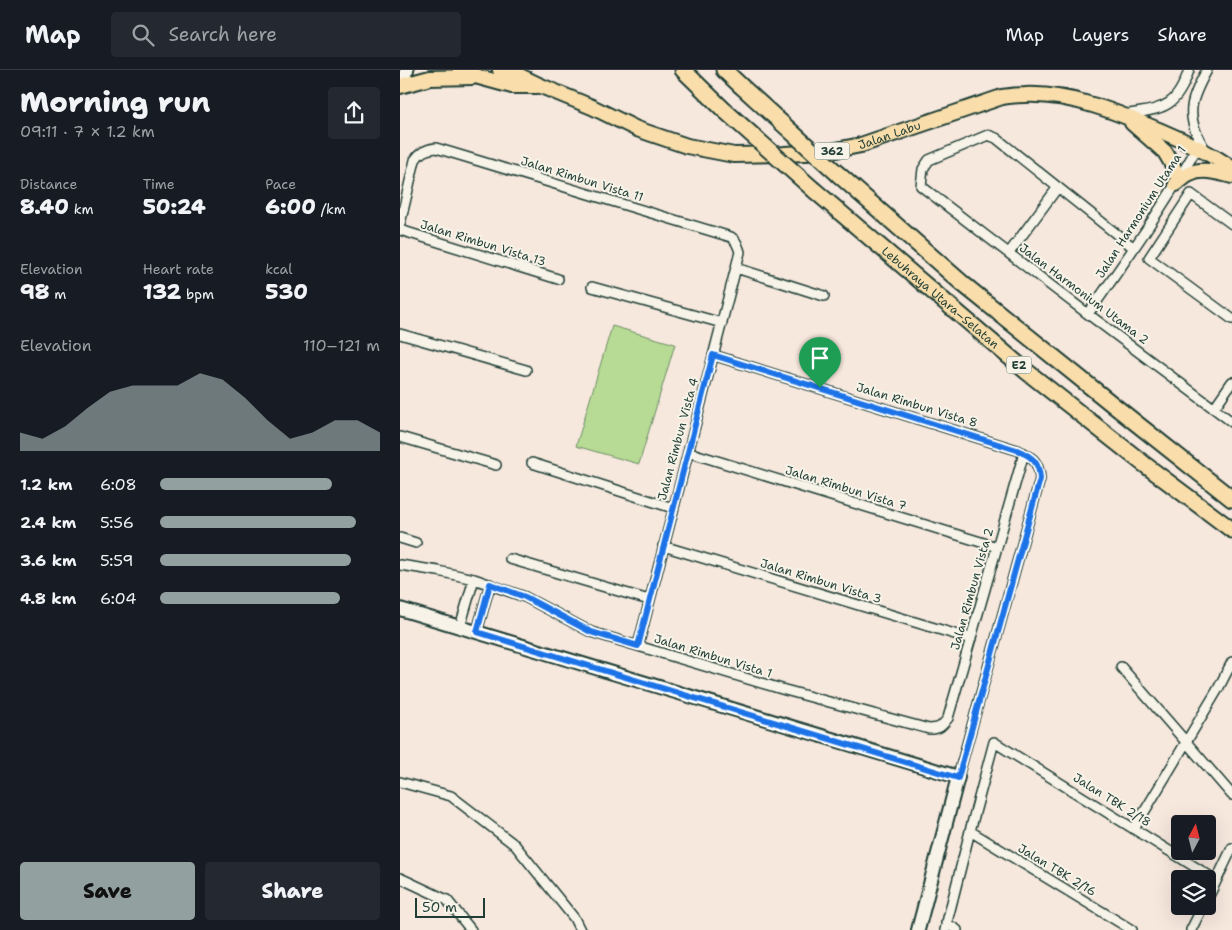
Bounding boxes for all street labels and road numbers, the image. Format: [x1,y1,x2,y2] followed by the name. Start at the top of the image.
[856,117,923,153] street label: Jalan Labu
[814,142,850,160] road number: 362
[1092,143,1190,281] street label: Jalan Harmonium Utama 1
[519,153,645,205] street label: Jalan Rimbun Vista 11
[418,216,548,270] street label: Jalan Rimbun Vista 13
[1016,240,1152,348] street label: Jalan Harmonium Utama 2
[878,243,1002,352] street label: Lebuhraya Utara–Selatan
[1006,356,1032,374] road number: E2
[654,376,702,502] street label: Jalan Rimbun Vista 4
[854,379,980,431] street label: Jalan Rimbun Vista 8
[783,462,909,514] street label: Jalan Rimbun Vista 7
[947,526,997,652] street label: Jalan Rimbun Vista 2
[758,555,884,607] street label: Jalan Rimbun Vista 3
[652,630,774,682] street label: Jalan Rimbun Vista 1
[1070,770,1154,830] street label: Jalan TBK 2/18
[1015,840,1099,900] street label: Jalan TBK 2/16

